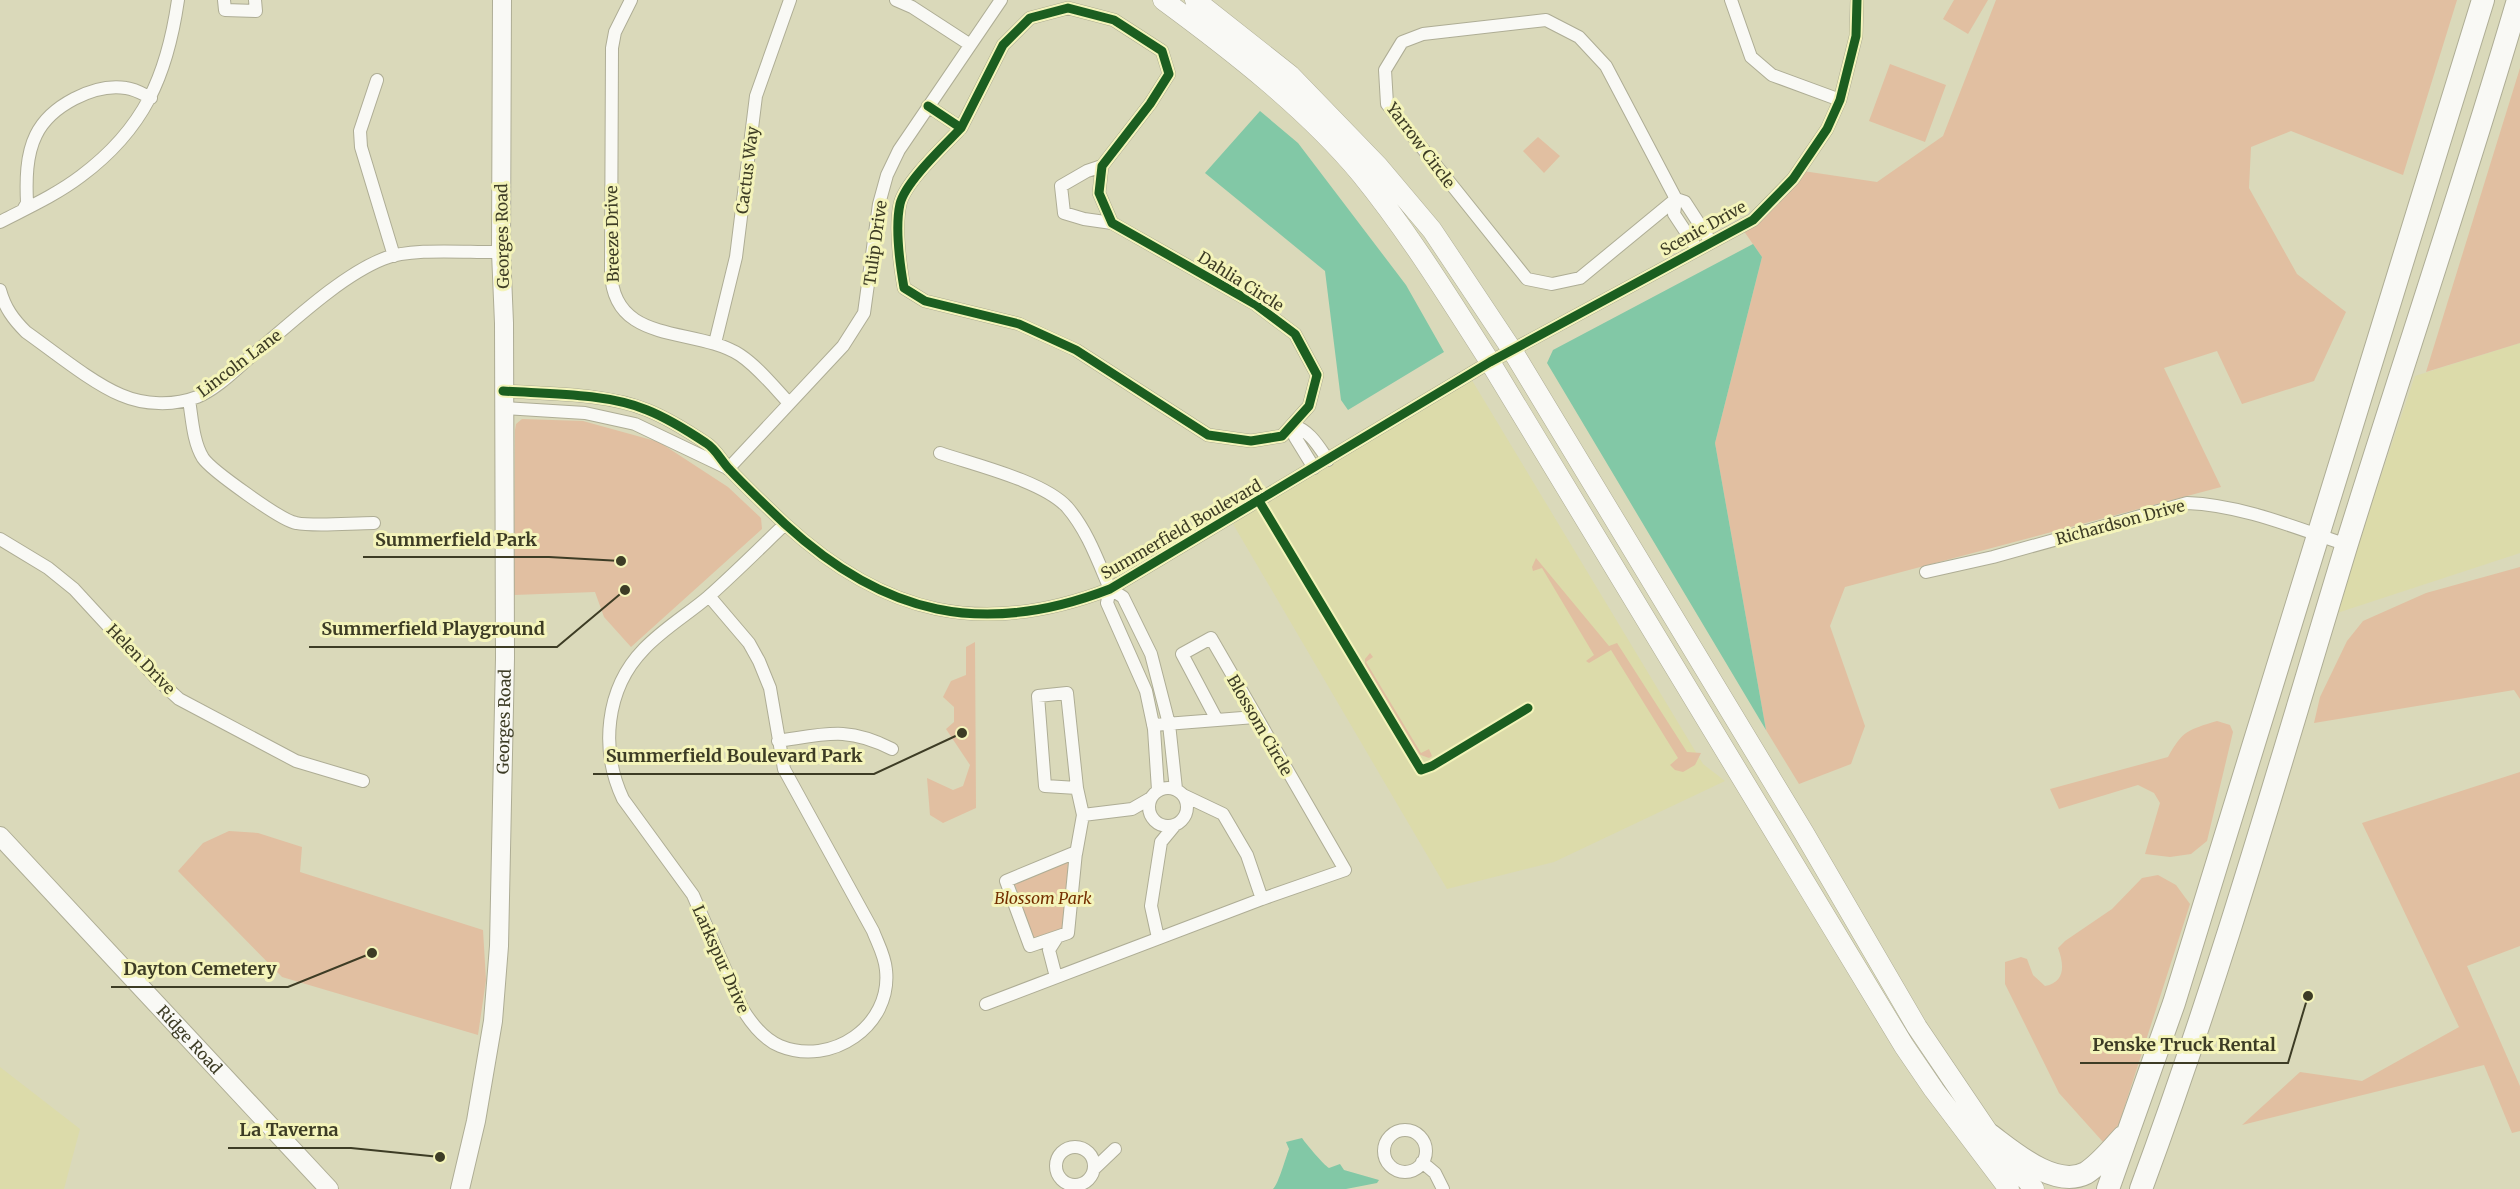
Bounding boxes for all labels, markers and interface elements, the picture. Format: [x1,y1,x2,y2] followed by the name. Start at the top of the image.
[1382,97,1460,192] street label: Yarrow Circle
[732,124,762,215] street label: Cactus Way
[491,183,513,289] street label: Georges Road
[601,185,623,283] street label: Breeze Drive
[1657,196,1749,260] street label: Scenic Drive
[859,199,891,287] street label: Tulip Drive
[1195,247,1287,315] street label: Dahlia Circle
[193,325,285,401] street label: Lincoln Lane
[1097,475,1265,583] street label: Summerfield Boulevard
[2053,495,2187,549] street label: Richardson Drive
[363,521,549,557] callout: Summerfield Park
[375,528,537,551] text: Summerfield Park
[309,611,557,647] callout: Summerfield Playground
[321,617,545,640] text: Summerfield Playground
[103,620,179,698] street label: Helen Drive
[493,668,515,774] street label: Georges Road
[1223,671,1297,779] street label: Blossom Circle
[593,738,874,774] callout: Summerfield Boulevard Park
[606,744,863,767] text: Summerfield Boulevard Park
[994,888,1092,908] park label: Blossom Park
[688,902,754,1016] street label: Larkspur Drive
[111,951,288,987] callout: Dayton Cemetery
[123,957,277,980] text: Dayton Cemetery
[153,1001,227,1078] street label: Ridge Road
[2080,1027,2288,1063] callout: Penske Truck Rental
[2092,1033,2276,1056] text: Penske Truck Rental
[228,1112,351,1148] callout: La Taverna
[239,1118,339,1141] text: La Taverna

